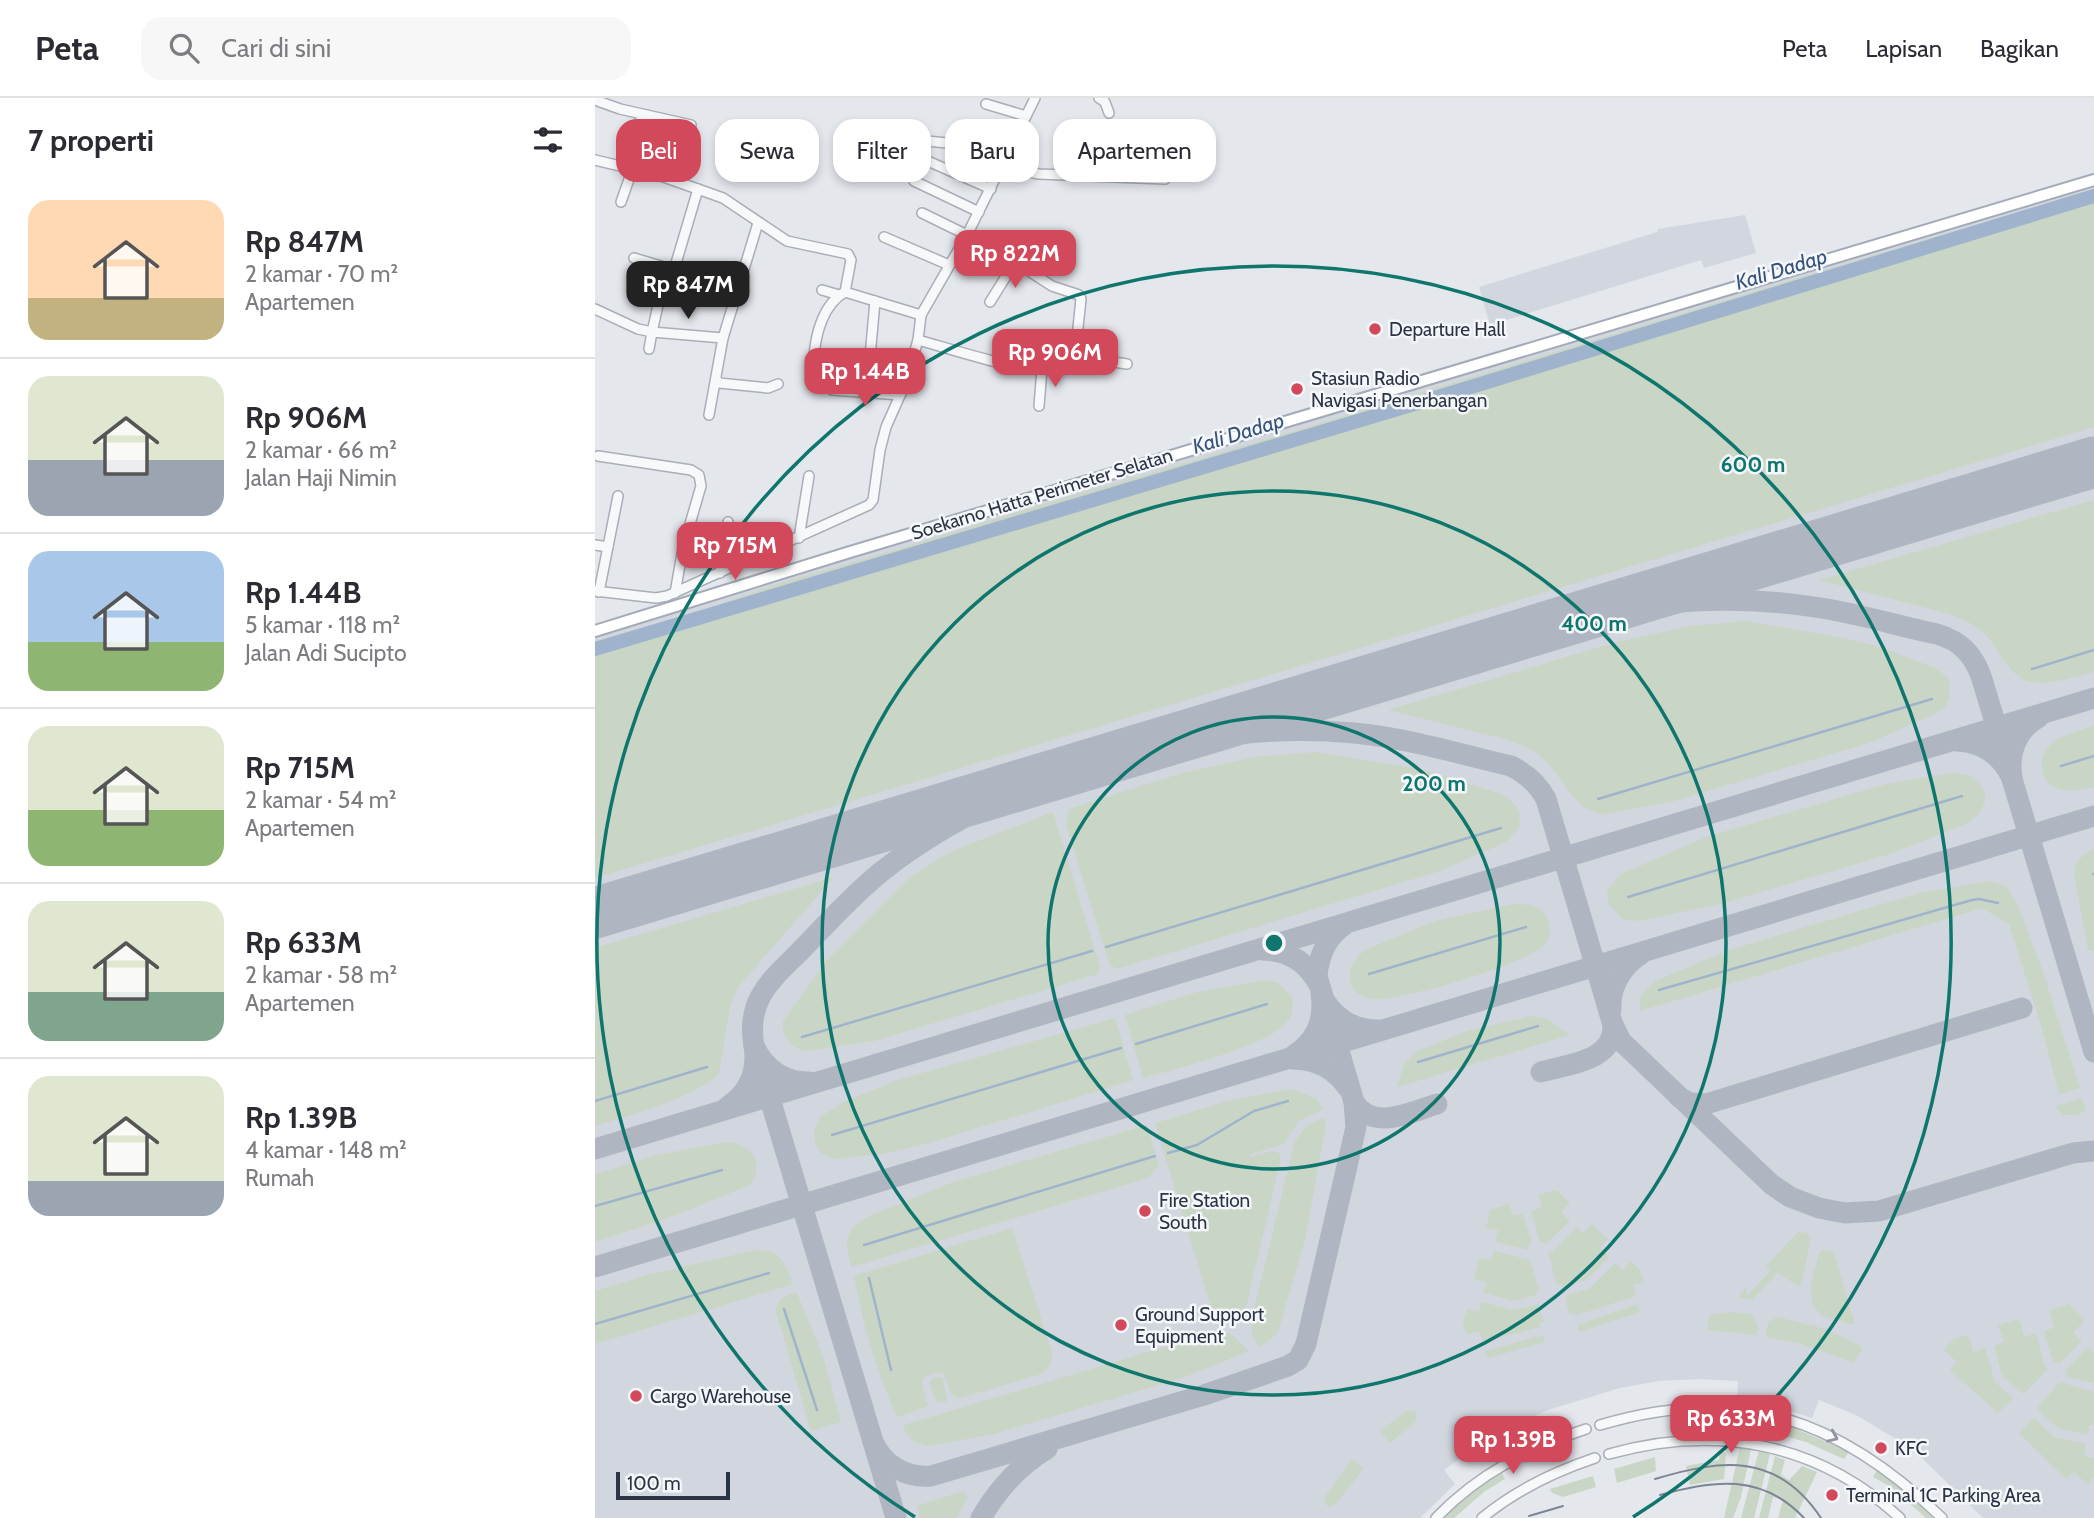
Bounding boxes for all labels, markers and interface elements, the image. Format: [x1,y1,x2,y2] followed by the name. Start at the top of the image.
[141,17,631,80] search box
[35,28,99,68] text: Peta
[165,29,203,67] icon: search
[221,32,331,64] text: Cari di sini
[1782,34,1827,63] text: Peta
[1865,34,1942,63] text: Lapisan
[1980,34,2059,63] text: Bagikan
[616,119,701,182] chip: Beli
[715,119,819,182] chip: Sewa
[833,119,931,182] chip: Filter
[945,119,1039,182] chip: Baru
[1053,119,1216,182] chip: Apartemen
[529,121,567,159] icon: filters
[28,122,154,159] text: 7 properti
[245,223,364,260] text: Rp 847M
[84,228,168,312] icon: home
[950,230,1080,290] pin: Rp 822M
[970,239,1060,267] text: Rp 822M
[1732,243,1830,295] water label: Kali Dadap
[245,260,398,288] text: 2 kamar · 70 m²
[623,262,753,321] pin: Rp 847M
[642,270,734,298] text: Rp 847M
[245,288,355,316] text: Apartemen
[1389,318,1506,341] place label: Departure Hall
[1367,321,1383,337] marker: Departure Hall
[990,330,1120,389] pin: Rp 906M
[1008,338,1102,366] text: Rp 906M
[793,348,937,408] pin: Rp 1.44B
[820,357,910,385] text: Rp 1.44B
[1311,367,1487,412] place label: Stasiun Radio Navigasi Penerbangan
[1289,381,1305,397] marker: Stasiun Radio Navigasi Penerbangan
[245,399,367,436] text: Rp 906M
[84,404,168,488] icon: home
[1189,407,1287,459] water label: Kali Dadap
[245,436,397,464] text: 2 kamar · 66 m²
[909,443,1175,545] street label: Soekarno Hatta Perimeter Selatan
[1721,452,1785,477] text: 600 m
[245,464,397,492] text: Jalan Haji Nimin
[670,522,800,582] pin: Rp 715M
[693,531,777,559] text: Rp 715M
[245,574,361,611] text: Rp 1.44B
[84,579,168,663] icon: home
[245,611,400,639] text: 5 kamar · 118 m²
[1561,611,1627,636] text: 400 m
[245,639,407,667] text: Jalan Adi Sucipto
[245,749,355,786] text: Rp 715M
[84,754,168,838] icon: home
[1402,771,1466,796] text: 200 m
[245,786,396,814] text: 2 kamar · 54 m²
[245,814,355,842] text: Apartemen
[245,924,362,961] text: Rp 633M
[84,929,168,1013] icon: home
[1262,931,1286,955] centre of rings
[245,961,397,989] text: 2 kamar · 58 m²
[245,989,355,1017] text: Apartemen
[245,1099,357,1136] text: Rp 1.39B
[84,1104,168,1188] icon: home
[245,1136,407,1164] text: 4 kamar · 148 m²
[245,1164,314,1192] text: Rumah
[1159,1189,1250,1234] place label: Fire Station South
[1137,1203,1153,1219] marker: Fire Station South
[1135,1303,1265,1348] place label: Ground Support Equipment
[1113,1317,1129,1333] marker: Ground Support Equipment
[650,1385,791,1408] place label: Cargo Warehouse
[628,1388,644,1404] marker: Cargo Warehouse
[1666,1396,1796,1455] pin: Rp 633M
[1686,1404,1776,1432] text: Rp 633M
[1441,1416,1585,1476] pin: Rp 1.39B
[1470,1425,1556,1453] text: Rp 1.39B
[1826,1429,1838,1443] one-way arrow
[1895,1437,1928,1460] place label: KFC
[1873,1440,1889,1456] marker: KFC
[616,1469,730,1501] scale bar
[627,1472,681,1495] text: 100 m
[1846,1484,2041,1507] place label: Terminal 1C Parking Area
[1824,1487,1840,1503] marker: Terminal 1C Parking Area

